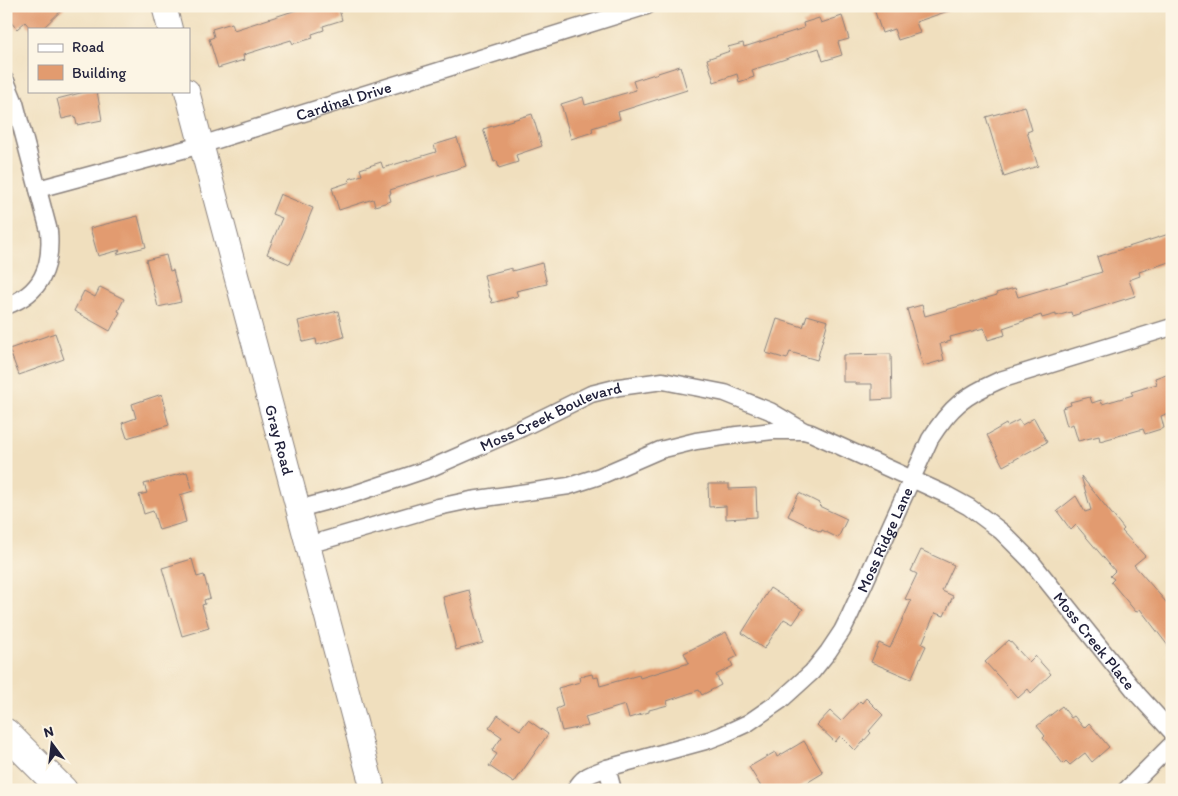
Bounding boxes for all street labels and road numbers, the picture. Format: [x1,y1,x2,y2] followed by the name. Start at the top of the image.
[293,77,394,125] street label: Cardinal Drive
[477,378,624,455] street label: Moss Creek Boulevard
[261,403,298,477] street label: Gray Road
[853,484,917,595] street label: Moss Ridge Lane
[1049,588,1139,694] street label: Moss Creek Place

